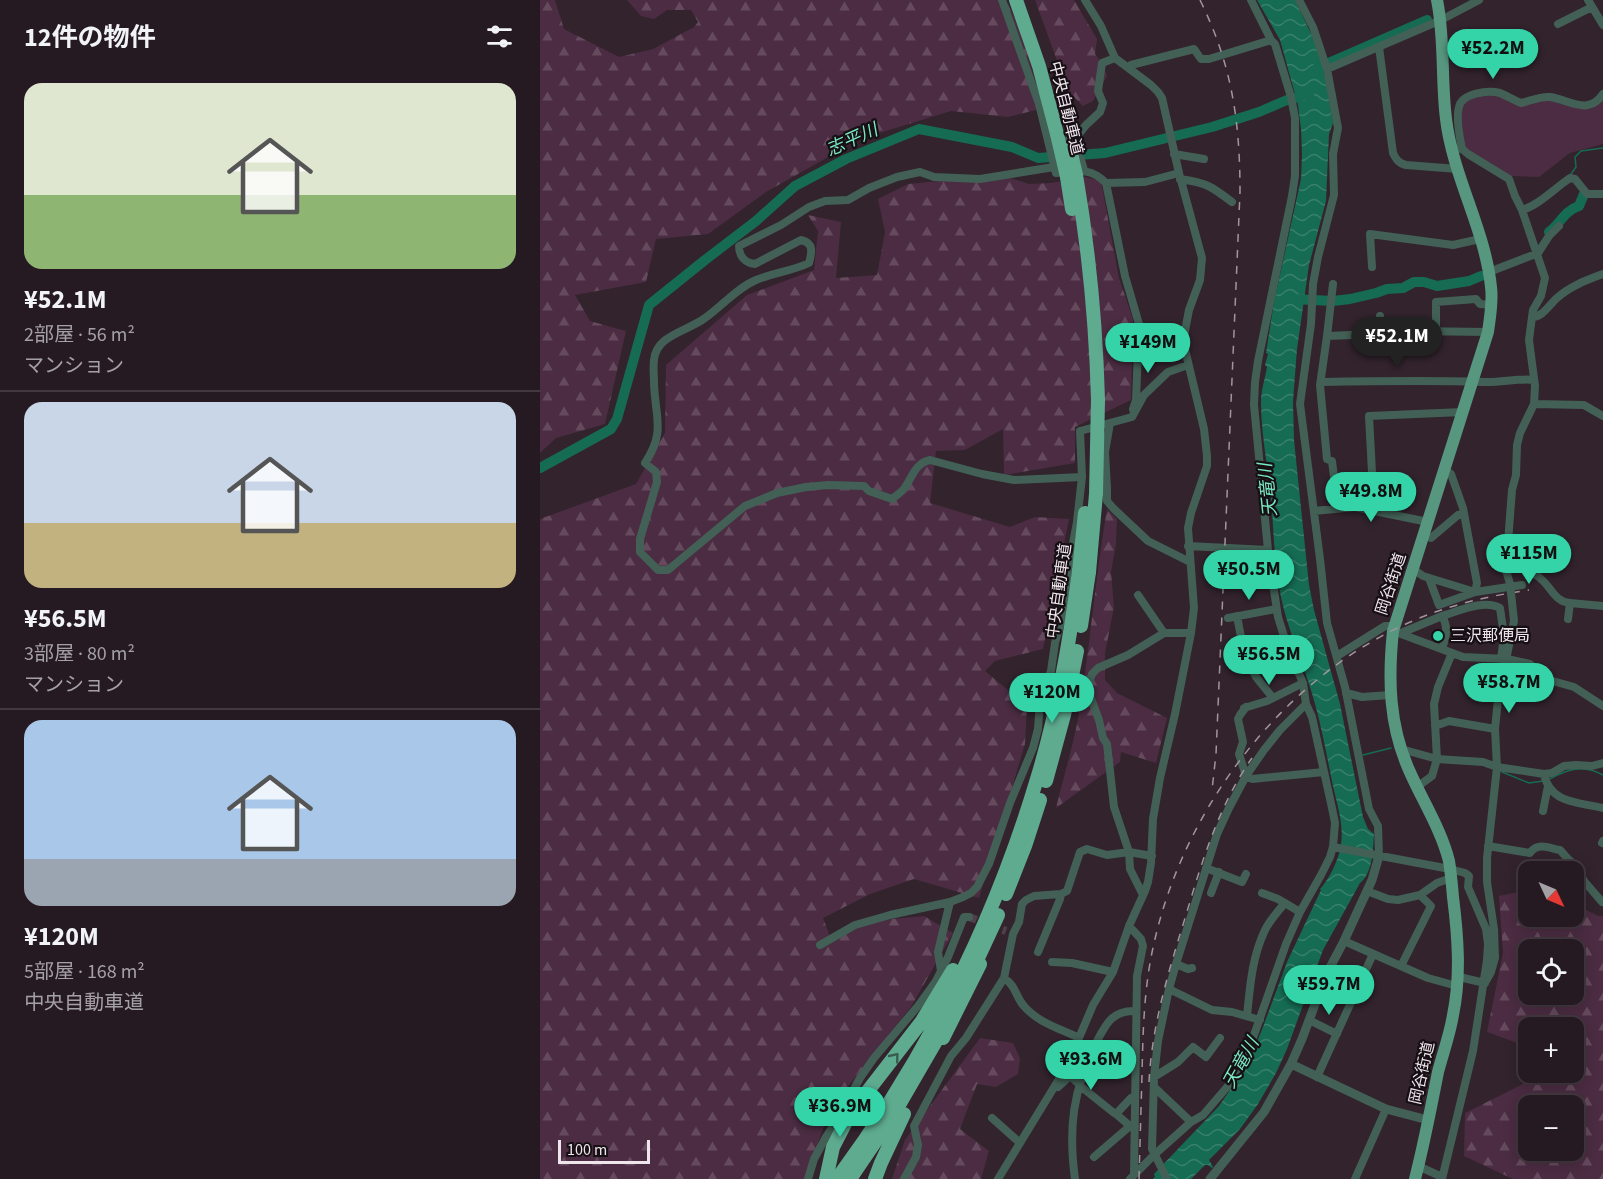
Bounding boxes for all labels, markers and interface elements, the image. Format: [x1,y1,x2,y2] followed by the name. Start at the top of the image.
[24,19,155,56] text: 12件の物件
[483,20,516,53] icon: filters
[1444,29,1542,80] pin: ¥52.2M
[1461,34,1525,62] text: ¥52.2M
[1044,59,1088,157] street label: 中央自動車道
[822,117,884,162] water label: 志平川
[216,122,324,230] icon: home
[24,281,107,318] text: ¥52.1M
[1348,317,1446,368] pin: ¥52.1M
[24,321,135,349] text: 2部屋 · 56 m²
[1365,322,1429,350] text: ¥52.1M
[1106,323,1190,374] pin: ¥149M
[1119,328,1177,356] text: ¥149M
[24,352,124,380] text: マンション
[216,441,324,549] icon: home
[1253,460,1283,518] water label: 天竜川
[1322,472,1420,523] pin: ¥49.8M
[1339,477,1403,505] text: ¥49.8M
[1487,534,1571,585] pin: ¥115M
[1500,539,1558,567] text: ¥115M
[1041,542,1077,640] street label: 中央自動車道
[1200,550,1298,601] pin: ¥50.5M
[1371,550,1411,618] street label: 岡谷街道
[1217,555,1281,583] text: ¥50.5M
[24,600,107,637] text: ¥56.5M
[1450,625,1530,647] place label: 三沢郵便局
[1431,629,1445,643] marker: 三沢郵便局
[1220,635,1318,686] pin: ¥56.5M
[24,640,135,668] text: 3部屋 · 80 m²
[1237,640,1301,668] text: ¥56.5M
[1460,663,1558,714] pin: ¥58.7M
[1477,668,1541,696] text: ¥58.7M
[24,671,124,699] text: マンション
[1010,673,1094,724] pin: ¥120M
[1023,678,1081,706] text: ¥120M
[216,759,324,867] icon: home
[1518,861,1584,927] north arrow
[1518,861,1584,1161] map controls
[24,918,99,955] text: ¥120M
[1518,939,1584,1005] button: locate
[24,958,145,986] text: 5部屋 · 168 m²
[1280,965,1378,1016] pin: ¥59.7M
[1297,970,1361,998] text: ¥59.7M
[24,989,144,1017] text: 中央自動車道
[1518,1017,1584,1083] button: +
[1217,1032,1266,1093] water label: 天竜川
[1404,1039,1440,1107] street label: 岡谷街道
[1042,1040,1140,1091] pin: ¥93.6M
[1059,1045,1123,1073] text: ¥93.6M
[887,1053,898,1064] one-way arrow
[791,1087,889,1138] pin: ¥36.9M
[808,1092,872,1120] text: ¥36.9M
[1518,1095,1584,1161] button: −
[558,1137,650,1164] scale bar
[567,1139,607,1161] text: 100 m

